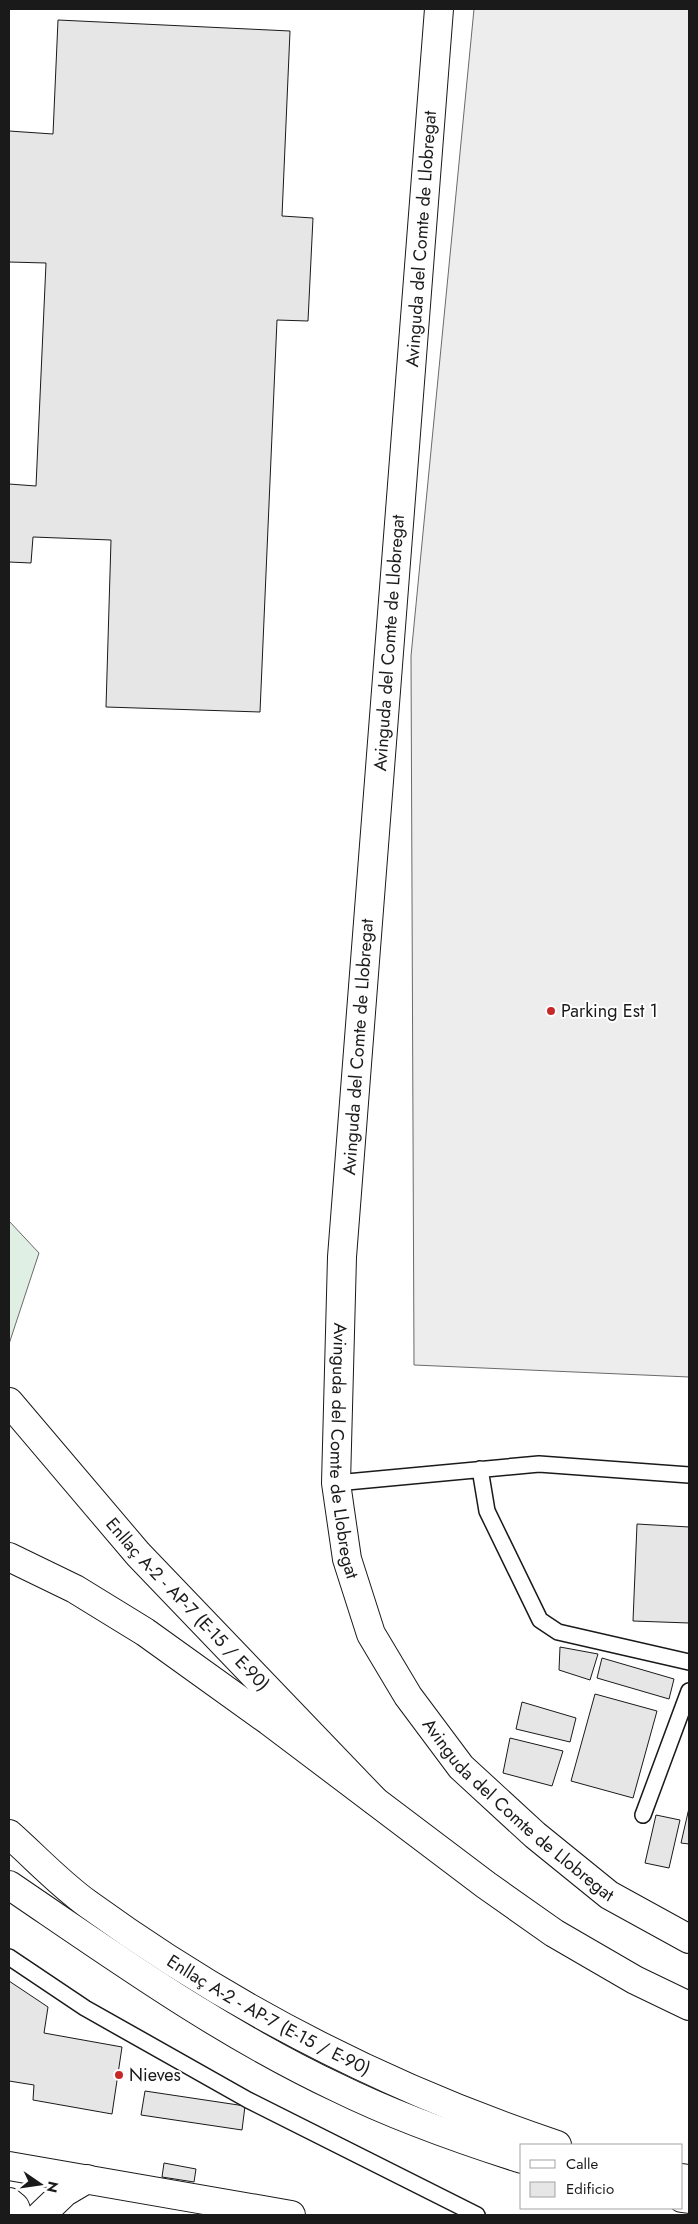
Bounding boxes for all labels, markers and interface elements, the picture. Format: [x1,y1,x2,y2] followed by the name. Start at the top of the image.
[399,109,443,368] street label: Avinguda del Comte de Llobregat
[367,513,411,772] street label: Avinguda del Comte de Llobregat
[336,917,380,1176] street label: Avinguda del Comte de Llobregat
[561,998,658,1024] place label: Parking Est 1
[545,1005,557,1017] marker: Parking Est 1
[323,1322,366,1583] street label: Avinguda del Comte de Llobregat
[100,1512,276,1697] street label: Enllaç A-2 - AP-7 (E-15 / E-90)
[416,1713,619,1908] street label: Avinguda del Comte de Llobregat
[162,1948,375,2082] street label: Enllaç A-2 - AP-7 (E-15 / E-90)
[129,2062,181,2088] place label: Nieves
[113,2069,125,2081] marker: Nieves
[520,2144,683,2209] legend
[566,2153,598,2175] text: Calle
[15,2159,65,2209] north arrow
[566,2178,614,2200] text: Edificio
[42,2179,64,2195] text: N

